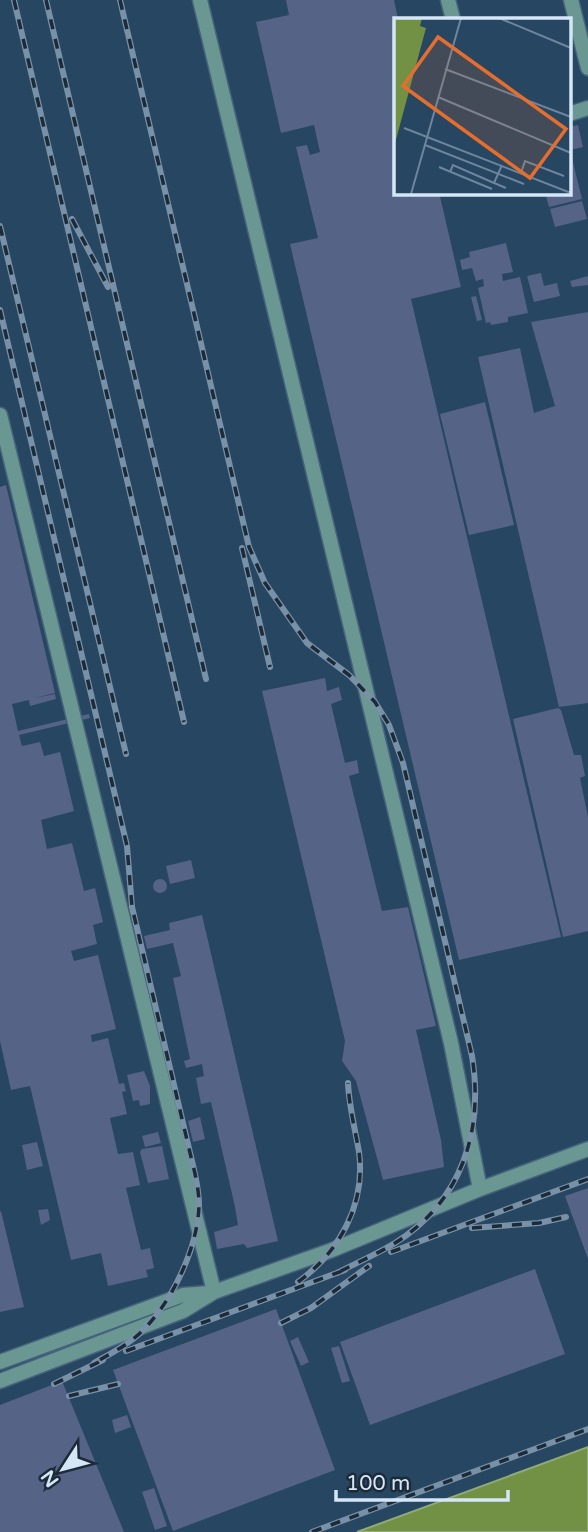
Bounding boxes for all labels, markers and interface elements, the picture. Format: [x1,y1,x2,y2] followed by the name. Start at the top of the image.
[394,18,570,194] inset map
[28,1434,98,1504] north arrow
[336,1458,508,1502] scale bar
[37,1466,63,1491] text: N
[346,1471,410,1496] text: 100 m

